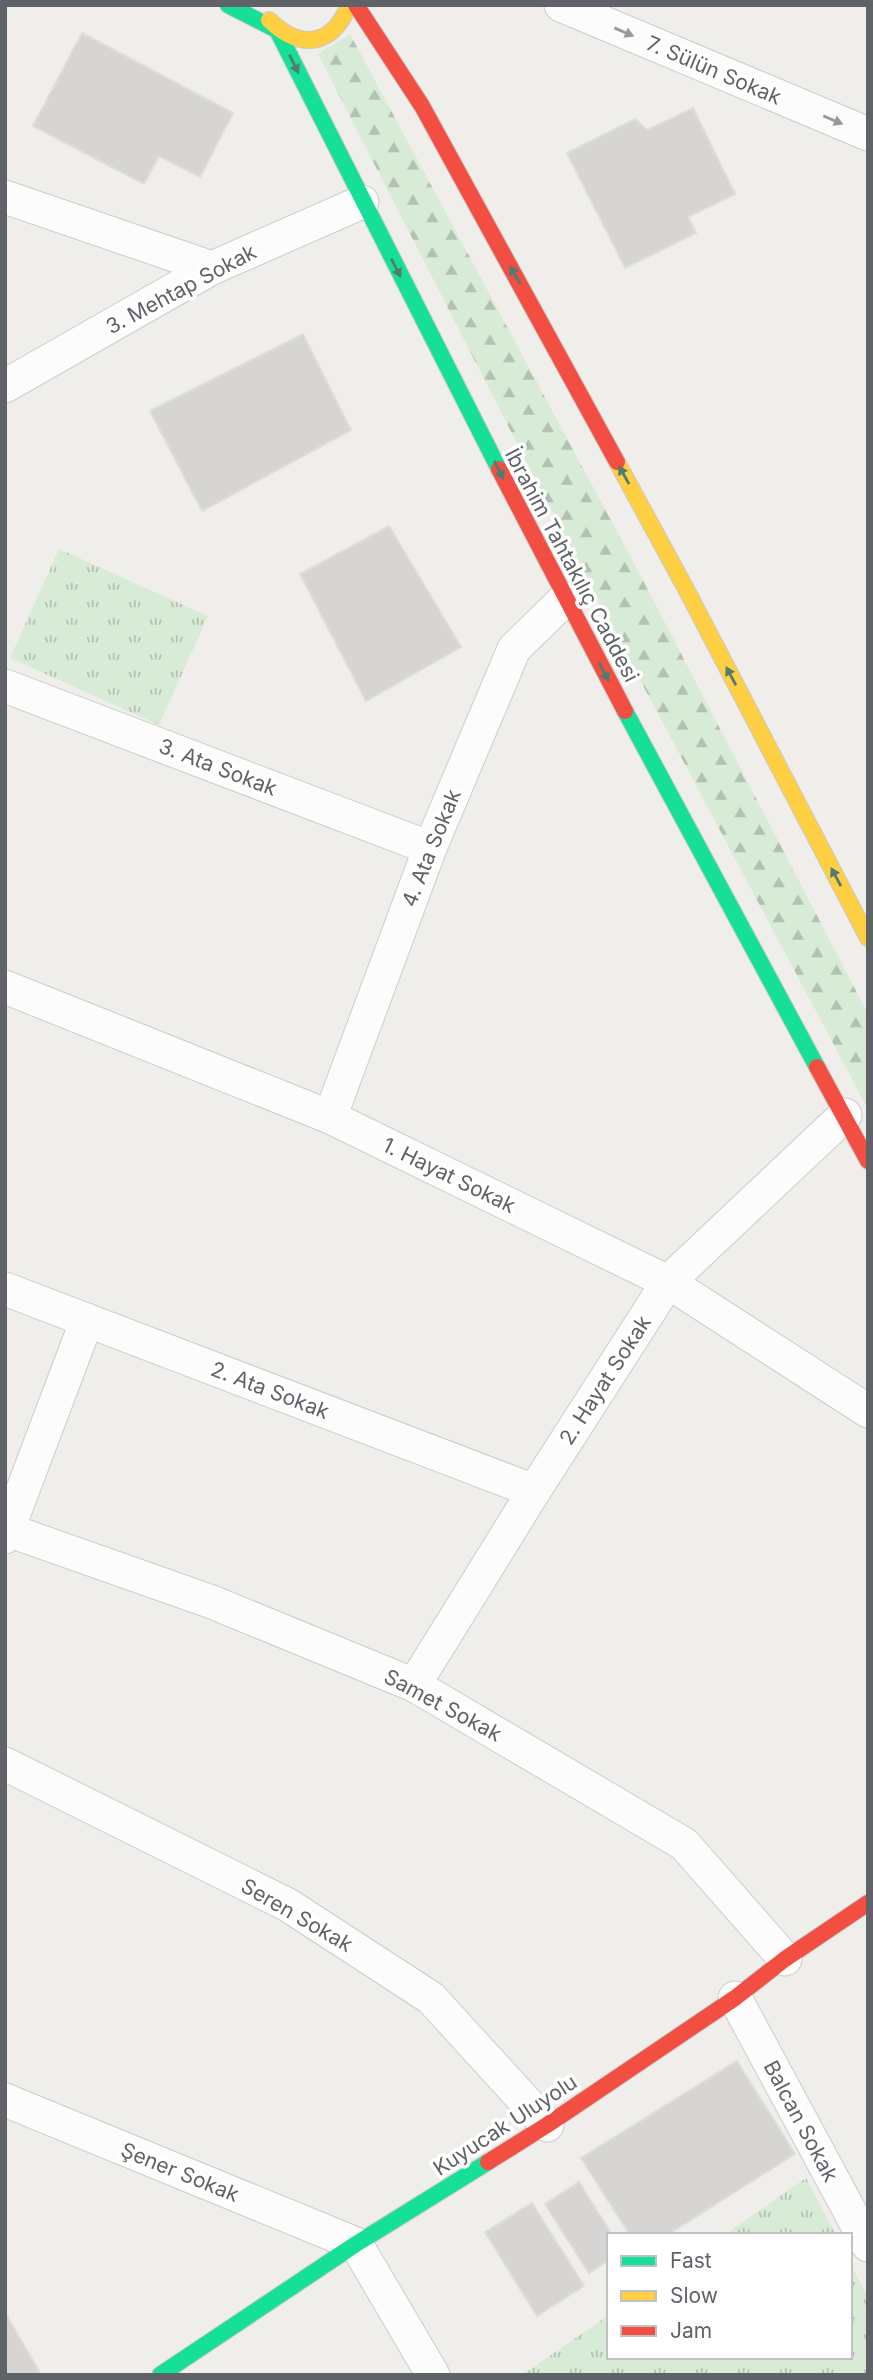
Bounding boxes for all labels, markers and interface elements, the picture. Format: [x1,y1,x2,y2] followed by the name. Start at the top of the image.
[613,26,634,37] one-way arrow
[643,30,786,110] street label: 7. Sülün Sokak
[289,54,300,74] one-way arrow
[823,114,844,125] one-way arrow
[102,239,261,339] street label: 3. Mehtap Sokak
[389,258,401,278] one-way arrow
[509,266,521,285] one-way arrow
[500,443,645,686] street label: İbrahim Tahtakılıç Caddesi
[493,460,505,480] one-way arrow
[618,465,630,485] one-way arrow
[598,662,610,682] one-way arrow
[725,666,737,686] one-way arrow
[156,733,281,801] street label: 3. Ata Sokak
[396,785,466,910] street label: 4. Ata Sokak
[831,867,843,887] one-way arrow
[378,1132,520,1218] street label: 1. Hayat Sokak
[554,1310,656,1449] street label: 2. Hayat Sokak
[207,1356,333,1424] street label: 2. Ata Sokak
[380,1664,506,1747] street label: Samet Sokak
[237,1873,358,1957] street label: Seren Sokak
[759,2056,844,2186] street label: Balcan Sokak
[429,2069,581,2181] street label: Kuyucak Uluyolu
[117,2137,243,2207] street label: Şener Sokak
[607,2233,852,2359] legend
[670,2248,712,2273] text: Fast
[670,2283,718,2308] text: Slow
[670,2318,712,2343] text: Jam

